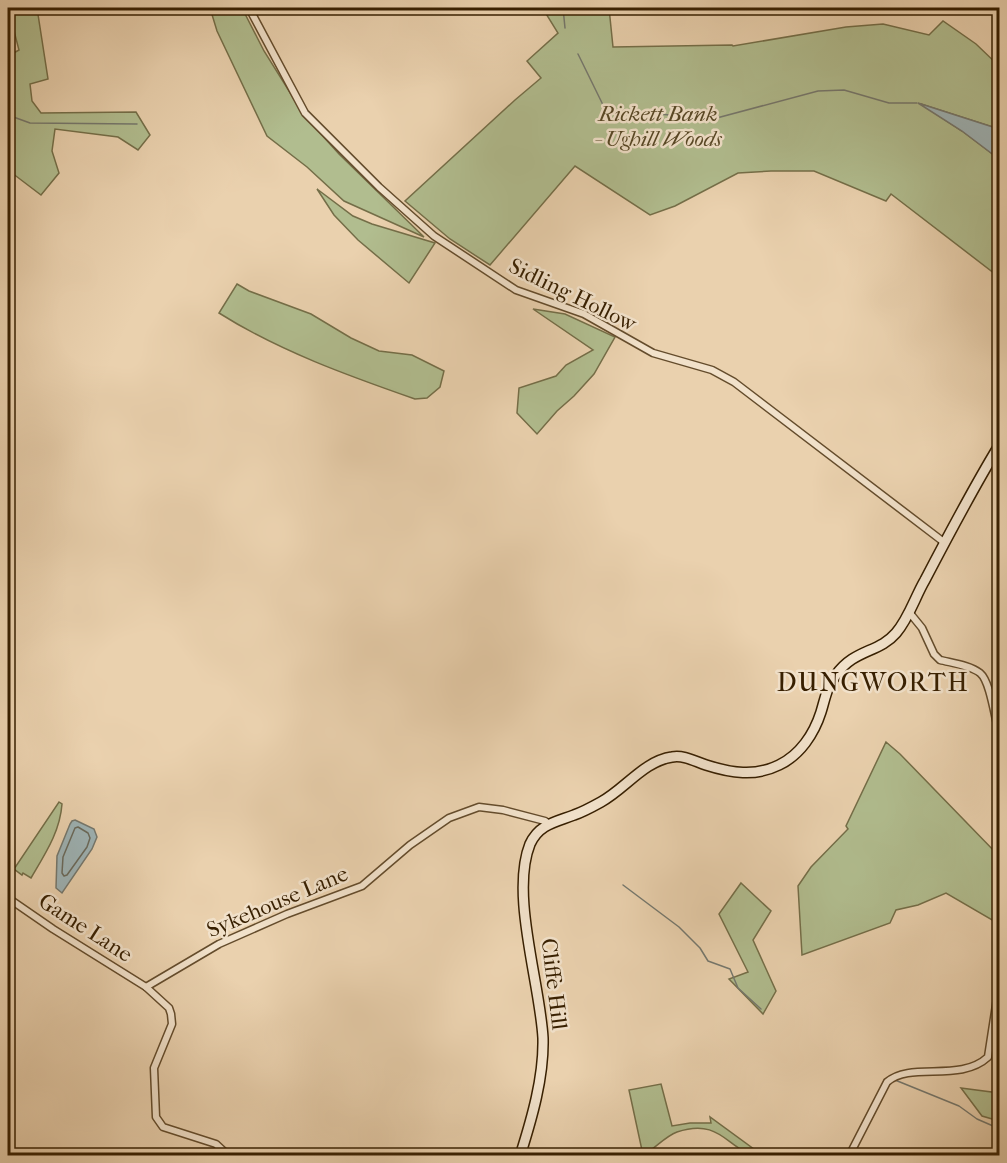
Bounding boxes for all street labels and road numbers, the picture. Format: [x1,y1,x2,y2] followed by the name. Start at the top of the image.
[505,253,641,337] street label: Sidling Hollow
[203,860,352,943] street label: Sykehouse Lane
[34,888,137,968] street label: Game Lane
[535,937,573,1031] street label: Cliffe Hill

